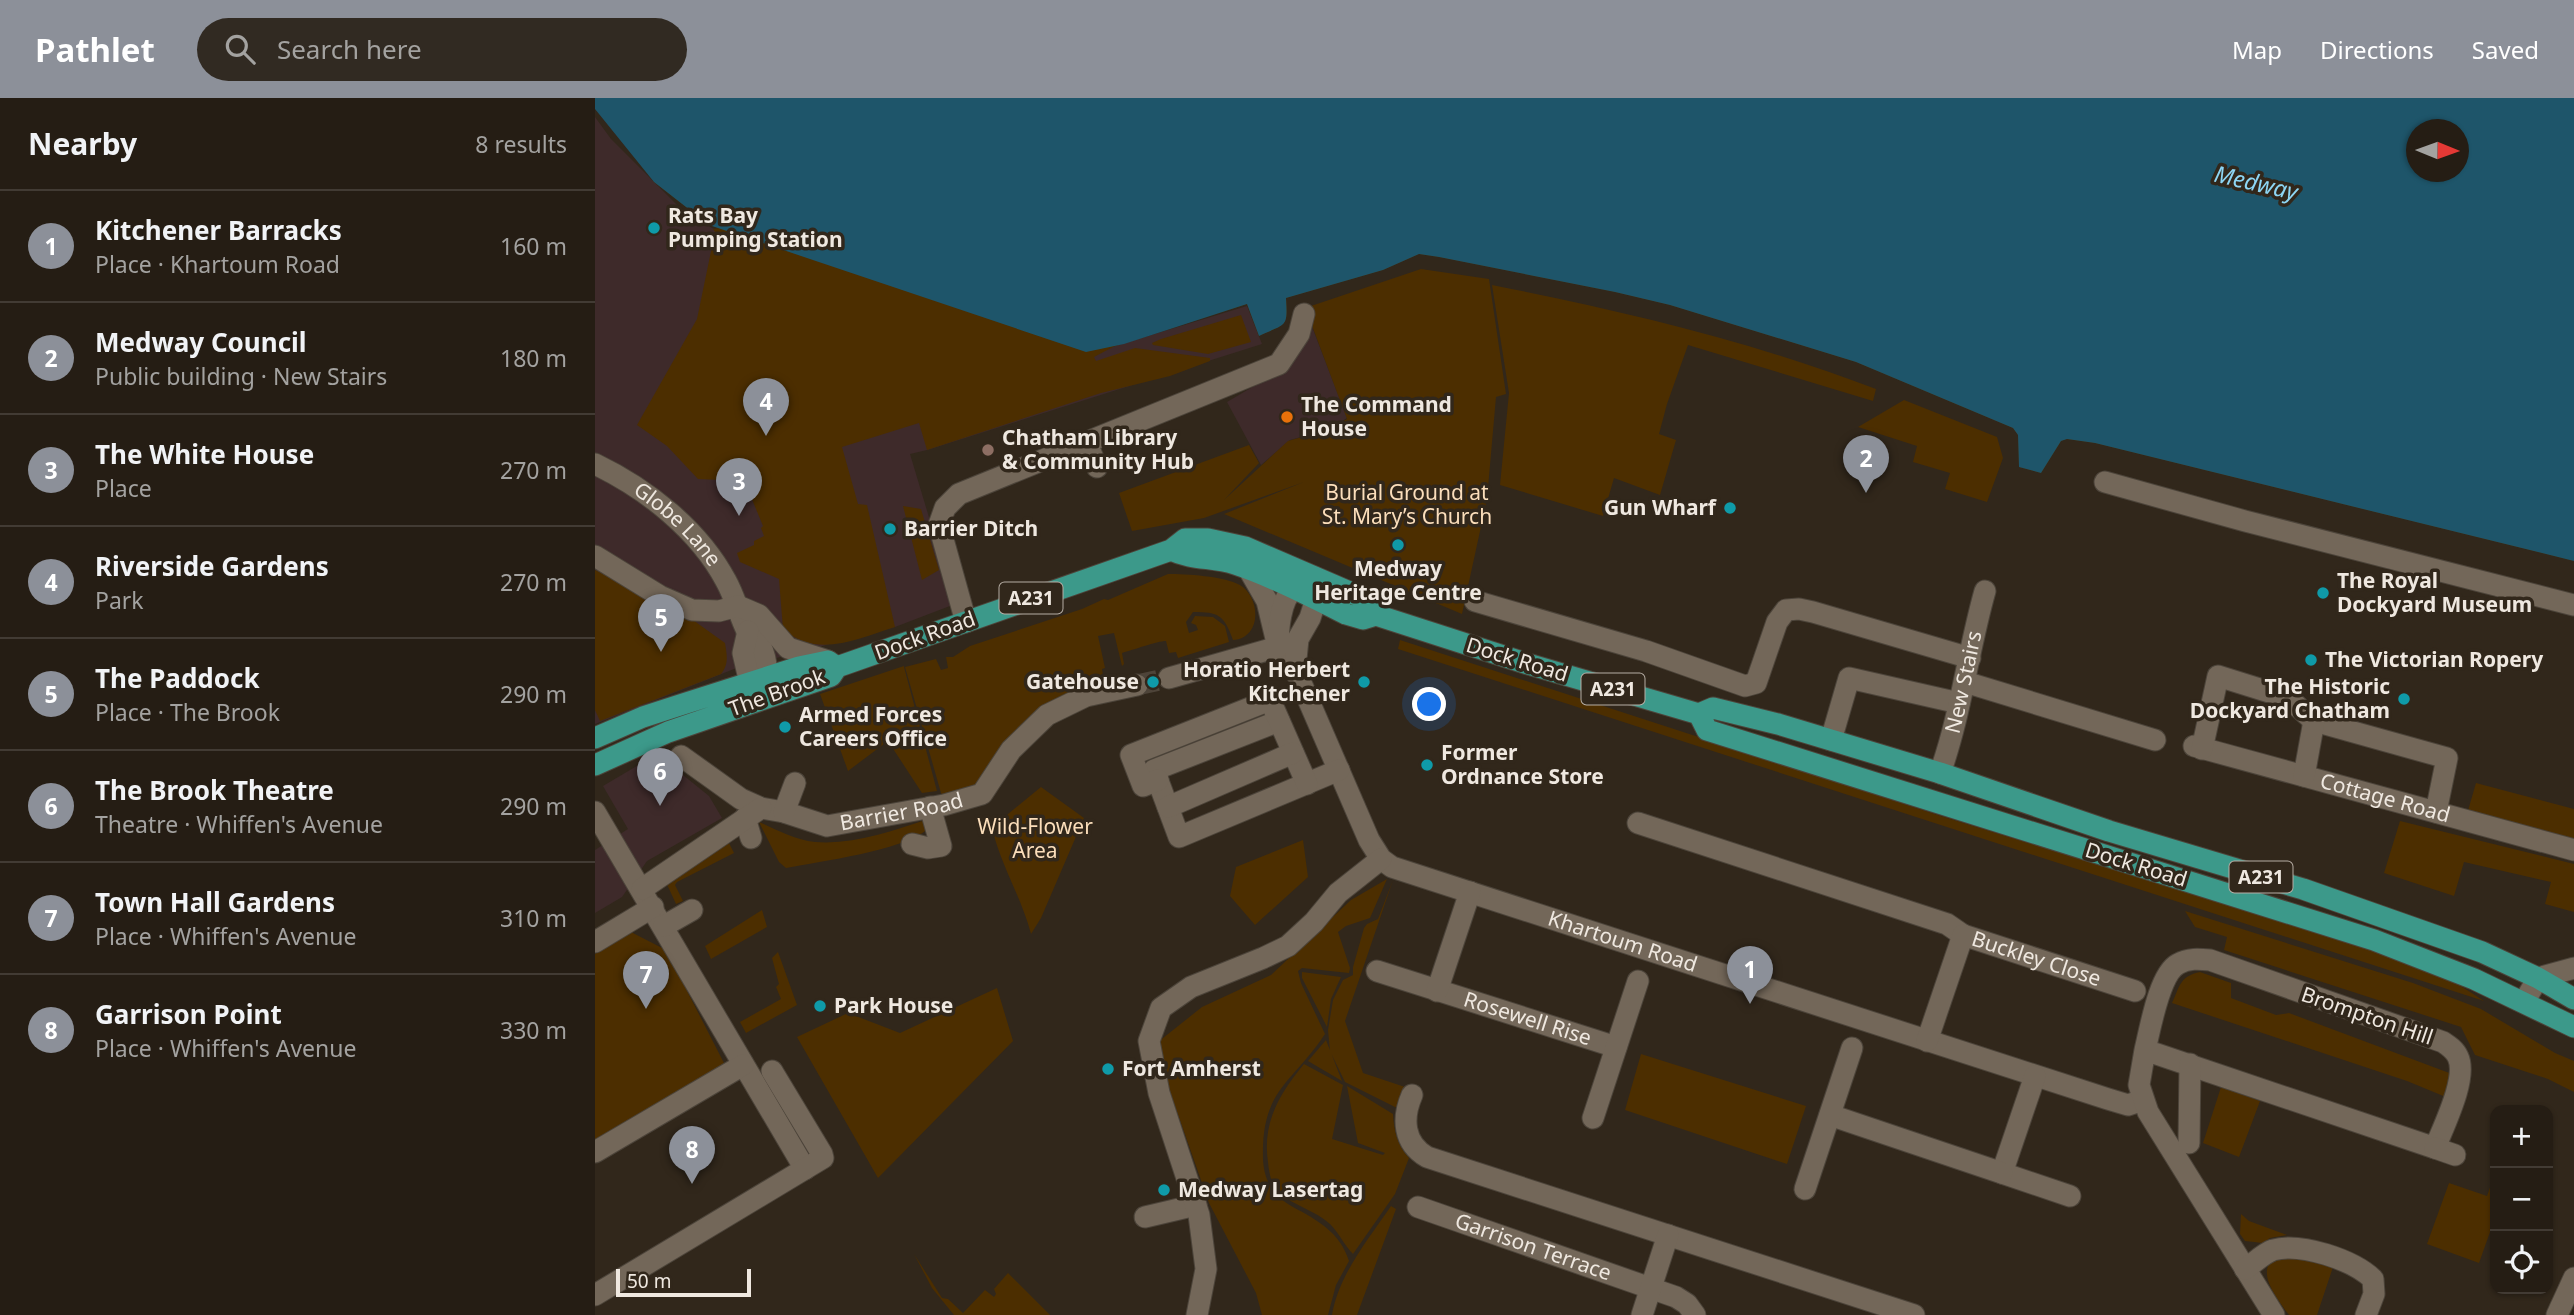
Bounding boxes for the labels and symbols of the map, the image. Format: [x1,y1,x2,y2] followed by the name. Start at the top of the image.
[2406,119,2469,182] north arrow
[2211,157,2302,207] water label: Medway
[668,201,843,253] place label: Rats Bay Pumping Station
[646,220,662,236] marker: Rats Bay Pumping Station
[743,378,789,436] pin: 4
[1301,390,1452,442] place label: The Command House
[1279,409,1295,425] marker: The Command House
[1002,423,1194,475] place label: Chatham Library & Community Hub
[1843,435,1889,493] pin: 2
[980,442,996,458] marker: Chatham Library & Community Hub
[716,458,762,516] pin: 3
[629,475,728,571] street label: Globe Lane
[1322,478,1492,530] park label: Burial Ground at St. Mary’s Church
[1604,493,1718,521] place label: Gun Wharf
[1722,500,1738,516] marker: Gun Wharf
[904,514,1038,542] place label: Barrier Ditch
[882,521,898,537] marker: Barrier Ditch
[1390,537,1406,553] marker: Medway Heritage Centre
[1314,554,1482,606] place label: Medway Heritage Centre
[2337,566,2532,618] place label: The Royal Dockyard Museum
[999,583,1062,614] road number: A231
[2315,585,2331,601] marker: The Royal Dockyard Museum
[638,594,684,652] pin: 5
[870,604,979,666] street label: Dock Road
[1938,628,1988,736] street label: New Stairs
[1463,630,1572,688] street label: Dock Road
[2325,645,2543,673] place label: The Victorian Ropery
[2303,652,2319,668] marker: The Victorian Ropery
[1183,655,1351,707] place label: Horatio Herbert Kitchener
[725,661,829,722] street label: The Brook
[1026,667,1139,695] place label: Gatehouse
[2190,672,2390,724] place label: The Historic Dockyard Chatham
[1145,674,1161,690] marker: Gatehouse
[1356,674,1372,690] marker: Horatio Herbert Kitchener
[1581,674,1645,704] road number: A231
[1412,687,1446,721] your location
[2396,691,2412,707] marker: The Historic Dockyard Chatham
[799,700,947,752] place label: Armed Forces Careers Office
[777,719,793,735] marker: Armed Forces Careers Office
[1441,738,1604,790] place label: Former Ordnance Store
[637,748,683,806] pin: 6
[1419,757,1435,773] marker: Former Ordnance Store
[2317,766,2453,828] street label: Cottage Road
[837,785,966,836] street label: Barrier Road
[977,812,1093,864] park label: Wild-Flower Area
[2082,835,2191,893] street label: Dock Road
[2229,862,2293,892] road number: A231
[1545,904,1701,978] street label: Khartoum Road
[1968,924,2105,992] street label: Buckley Close
[1727,946,1773,1004] pin: 1
[623,951,669,1009] pin: 7
[2298,979,2437,1051] street label: Brompton Hill
[1461,985,1595,1051] street label: Rosewell Rise
[834,991,953,1019] place label: Park House
[812,998,828,1014] marker: Park House
[1122,1054,1261,1082] place label: Fort Amherst
[1100,1061,1116,1077] marker: Fort Amherst
[669,1126,715,1184] pin: 8
[1178,1175,1363,1203] place label: Medway Lasertag
[1156,1182,1172,1198] marker: Medway Lasertag
[1452,1206,1615,1286] street label: Garrison Terrace
[616,1266,751,1298] scale bar

